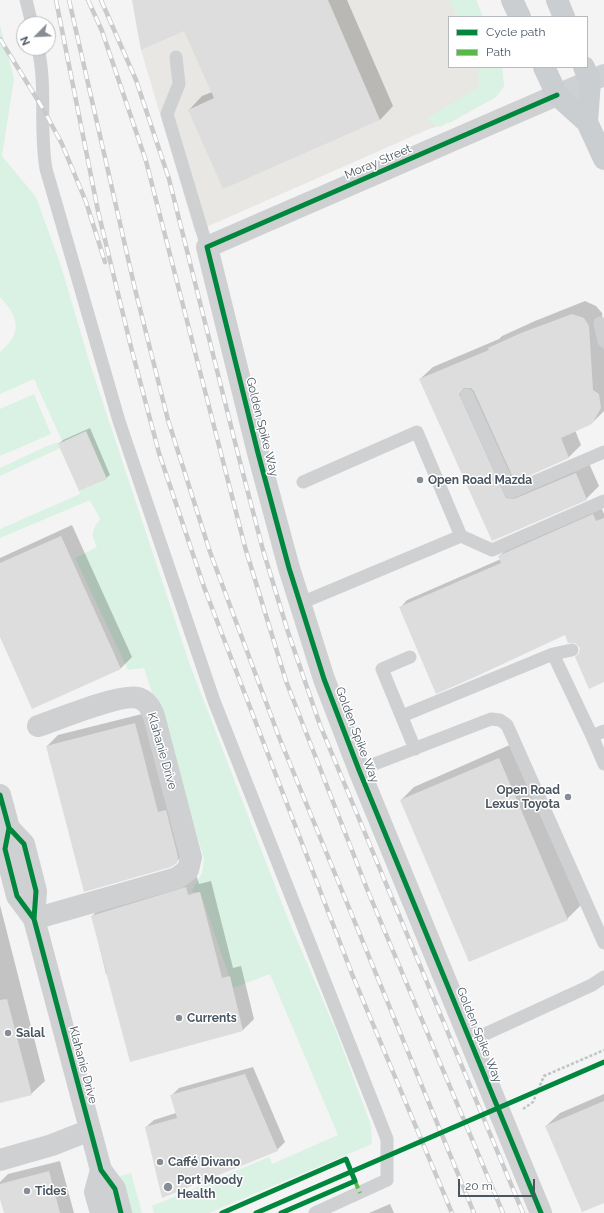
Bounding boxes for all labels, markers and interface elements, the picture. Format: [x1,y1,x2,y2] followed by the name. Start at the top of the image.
[16,16,56,56] north arrow
[448,16,588,68] legend
[486,25,545,39] text: Cycle path
[18,34,33,47] text: N
[486,45,511,59] text: Path
[343,142,413,182] street label: Moray Street
[243,376,281,478] street label: Golden Spike Way
[428,473,532,487] place label: Open Road Mazda
[415,475,425,485] marker: Open Road Mazda
[332,685,382,785] street label: Golden Spike Way
[144,711,180,791] street label: Klahanie Drive
[485,783,560,811] place label: Open Road Lexus Toyota
[563,792,573,802] marker: Open Road Lexus Toyota
[453,985,505,1085] street label: Golden Spike Way
[187,1011,237,1025] place label: Currents
[174,1013,184,1023] marker: Currents
[66,1025,100,1105] street label: Klahanie Drive
[16,1026,45,1040] place label: Salal
[3,1028,13,1038] marker: Salal
[168,1155,240,1169] place label: Caffé Divano
[155,1157,165,1167] marker: Caffé Divano
[460,1171,537,1197] scale bar
[177,1173,243,1201] place label: Port Moody Health
[465,1179,493,1193] text: 20 m
[162,1181,174,1193] marker: Port Moody Health
[35,1184,66,1198] place label: Tides
[22,1186,32,1196] marker: Tides

